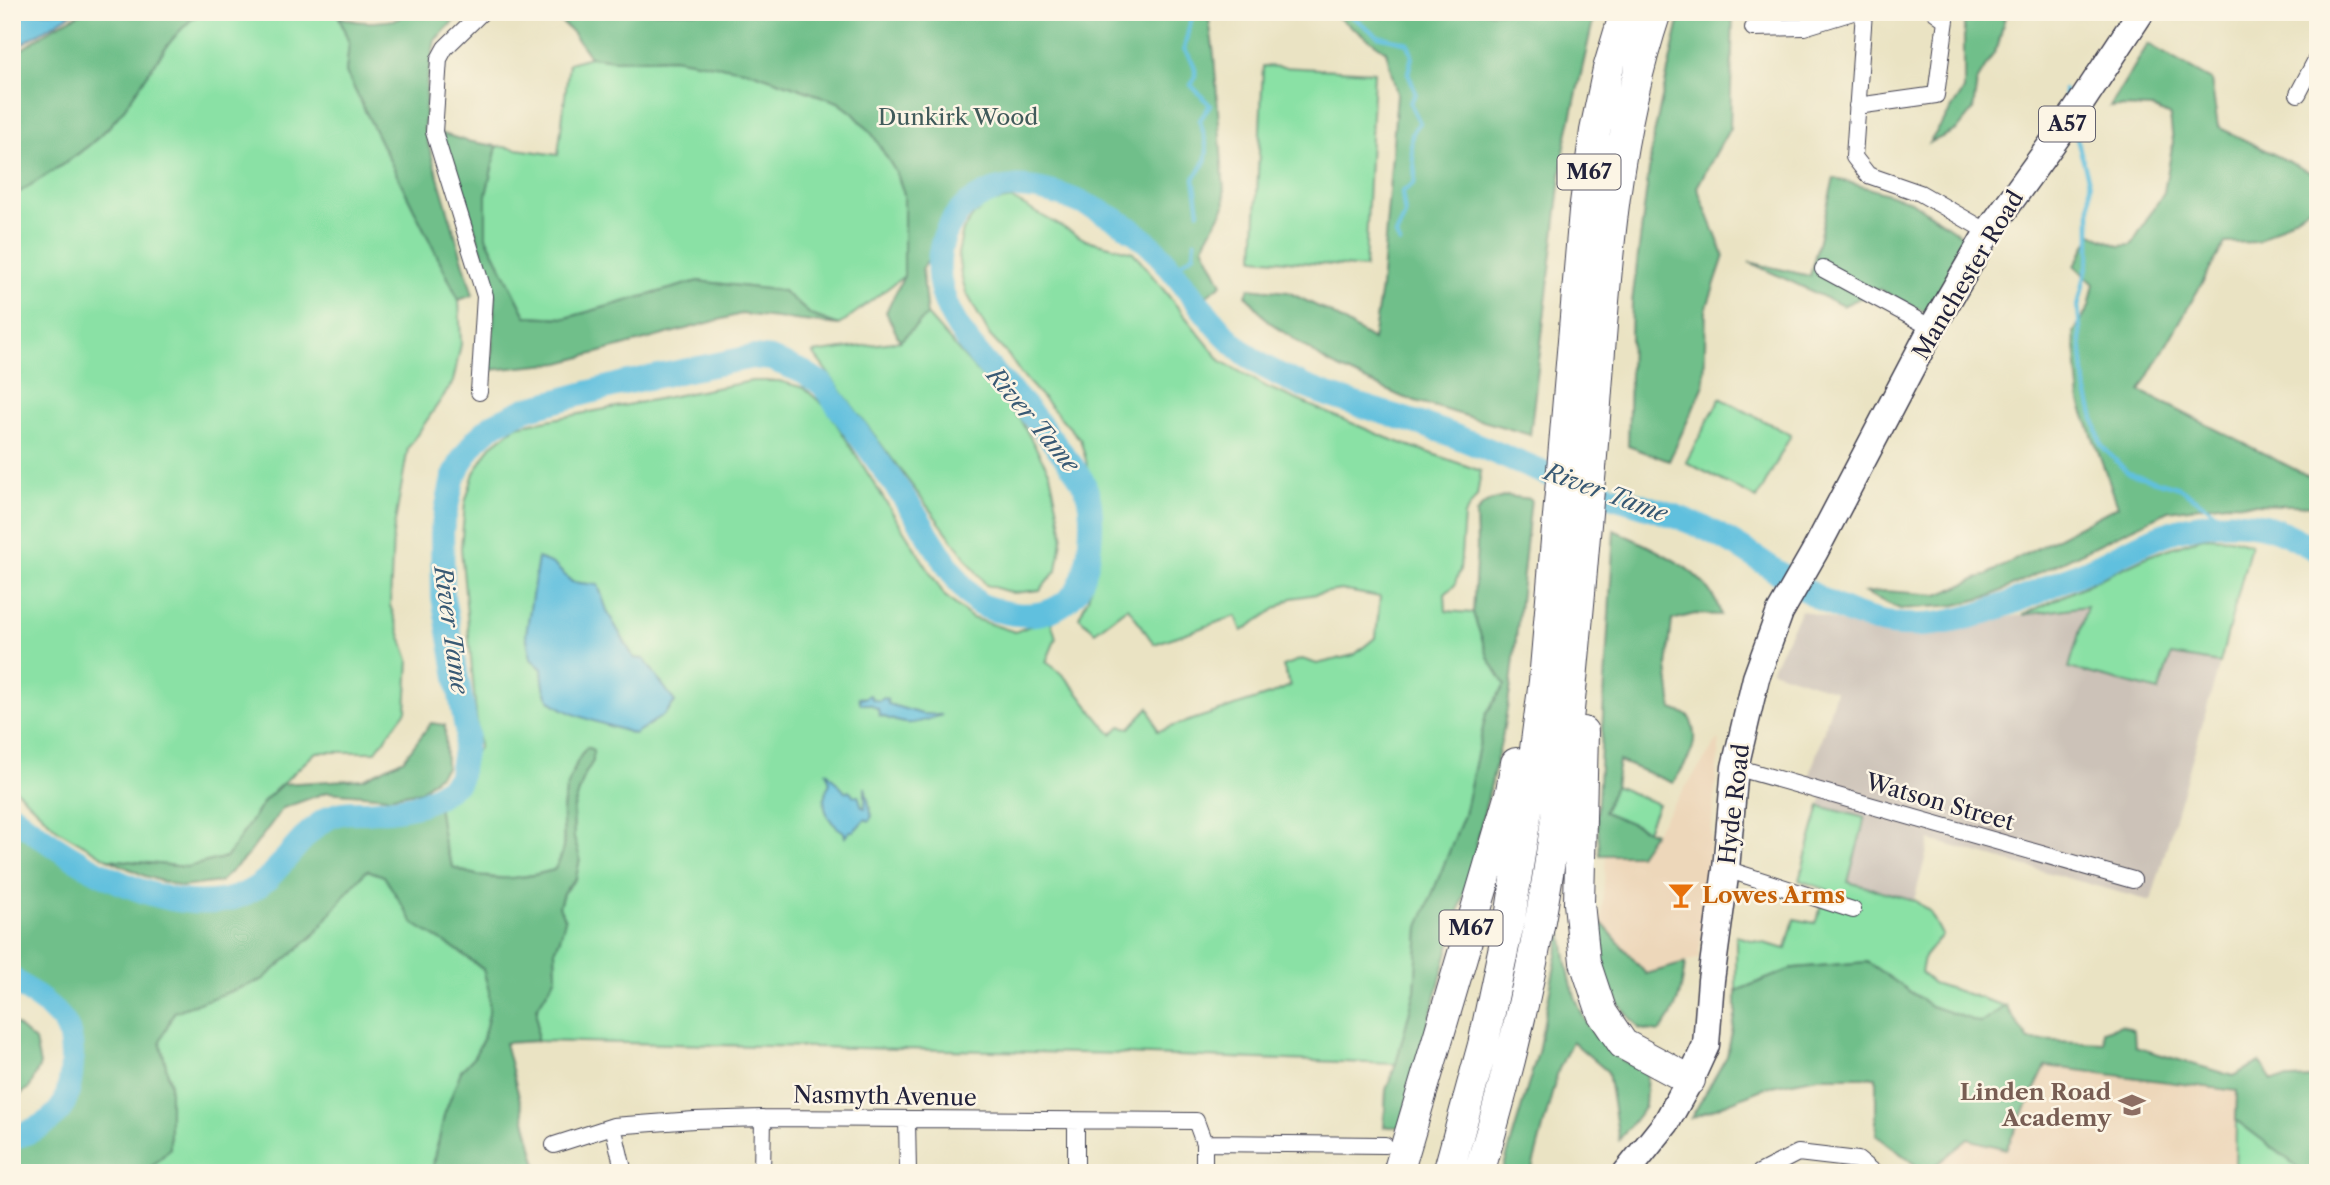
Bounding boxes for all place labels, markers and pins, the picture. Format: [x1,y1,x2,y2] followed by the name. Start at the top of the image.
[1666,880,1696,910] bar icon: Lowes Arms
[1702,881,1845,909] place label: Lowes Arms
[1960,1078,2112,1132] place label: Linden Road Academy
[2117,1090,2147,1120] school or university icon: Linden Road Academy

